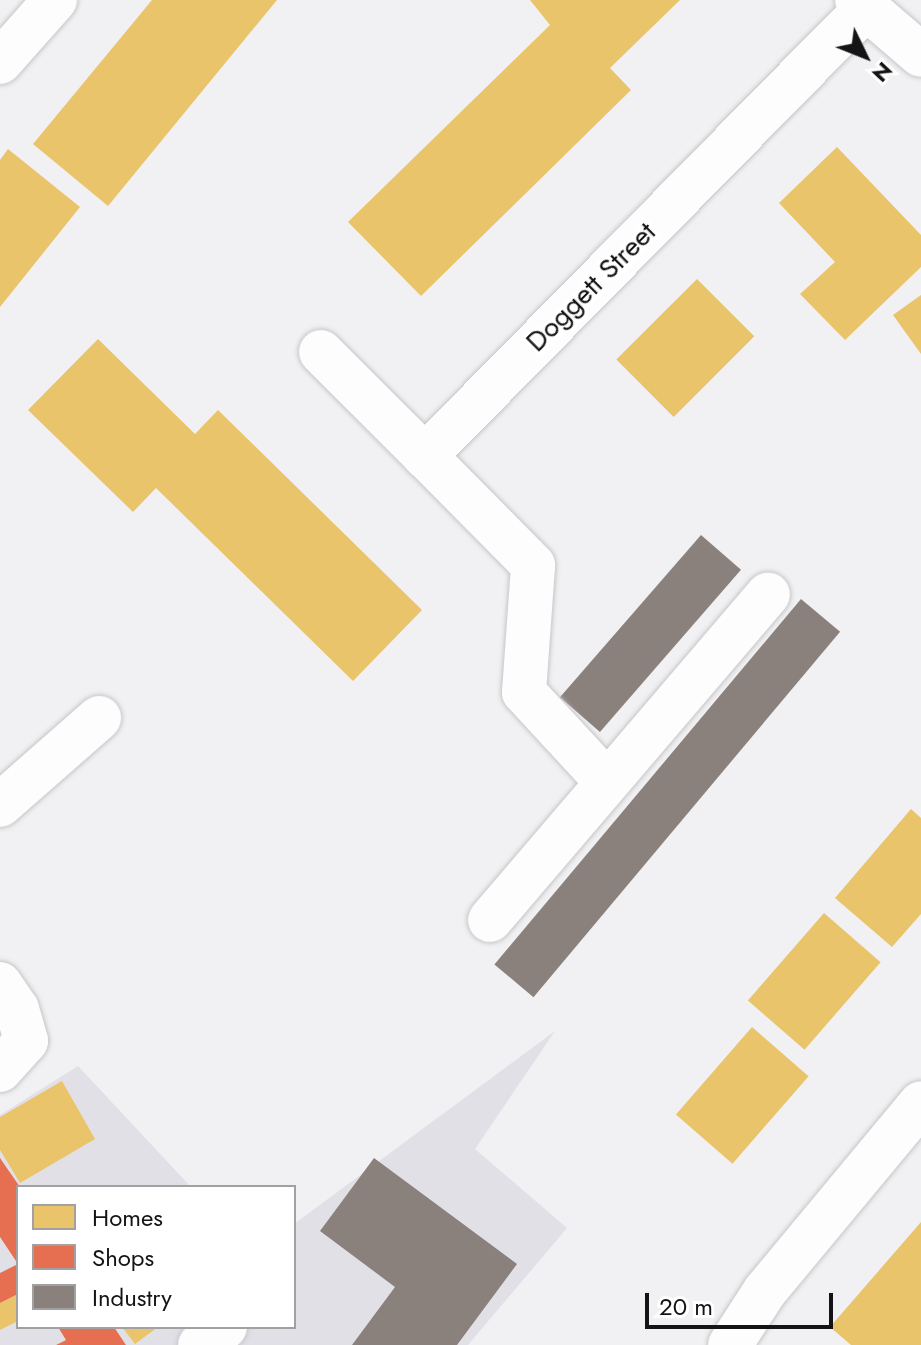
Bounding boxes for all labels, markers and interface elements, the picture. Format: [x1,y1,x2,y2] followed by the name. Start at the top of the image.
[825,16,905,96] north arrow
[865,55,900,90] text: N
[519,215,663,359] street label: Doggett Street
[16,1185,296,1329] legend
[92,1200,163,1235] text: Homes
[92,1240,154,1275] text: Shops
[649,1277,837,1327] scale bar
[92,1280,172,1315] text: Industry
[659,1289,713,1324] text: 20 m

